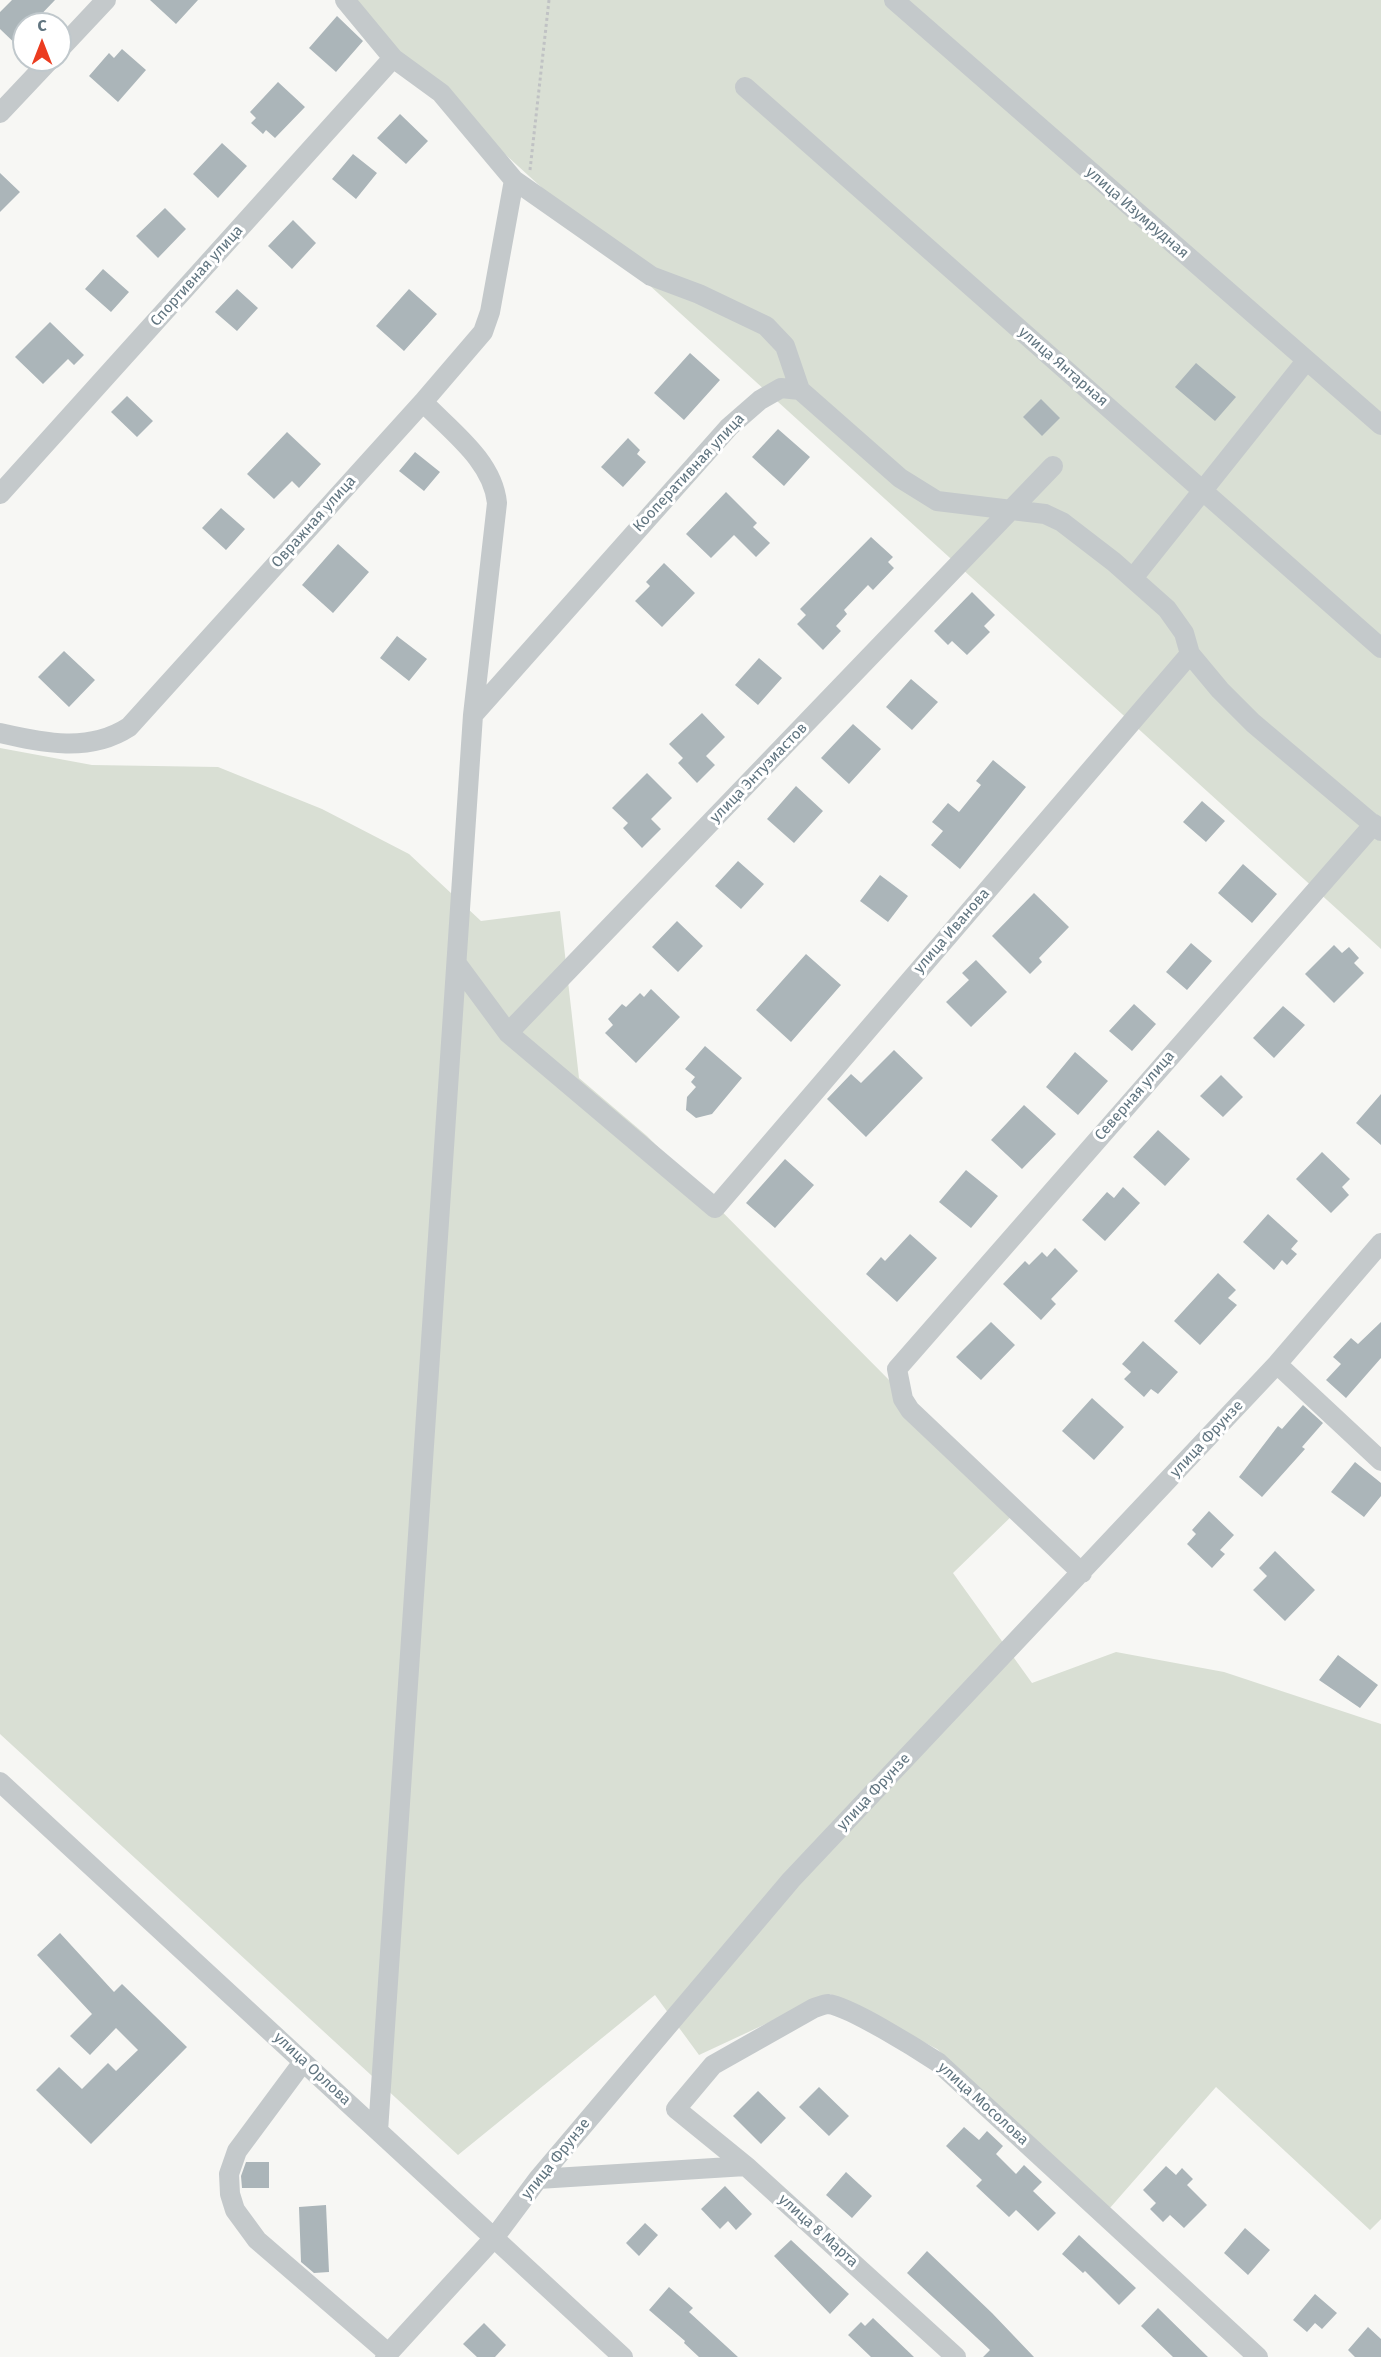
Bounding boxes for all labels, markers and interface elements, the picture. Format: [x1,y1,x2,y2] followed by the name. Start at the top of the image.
[12,12,72,72] north arrow
[37,16,47,35] text: С
[1082,163,1192,263] street label: улица Изумрудная
[147,222,247,330] street label: Спортивная улица
[1015,323,1111,411] street label: улица Янтарная
[630,410,748,536] street label: Кооперативная улица
[268,472,360,572] street label: Овражная улица
[707,719,811,827] street label: улица Энтузиастов
[910,885,994,977] street label: улица Иванова
[1091,1048,1179,1144] street label: Северная улица
[1167,1397,1247,1481] street label: улица Фрунзе
[834,1750,914,1834] street label: улица Фрунзе
[270,2029,354,2109] street label: улица Орлова
[934,2059,1032,2149] street label: улица Мосолова
[518,2115,594,2203] street label: улица Фрунзе
[775,2191,861,2271] street label: улица 8 Марта

